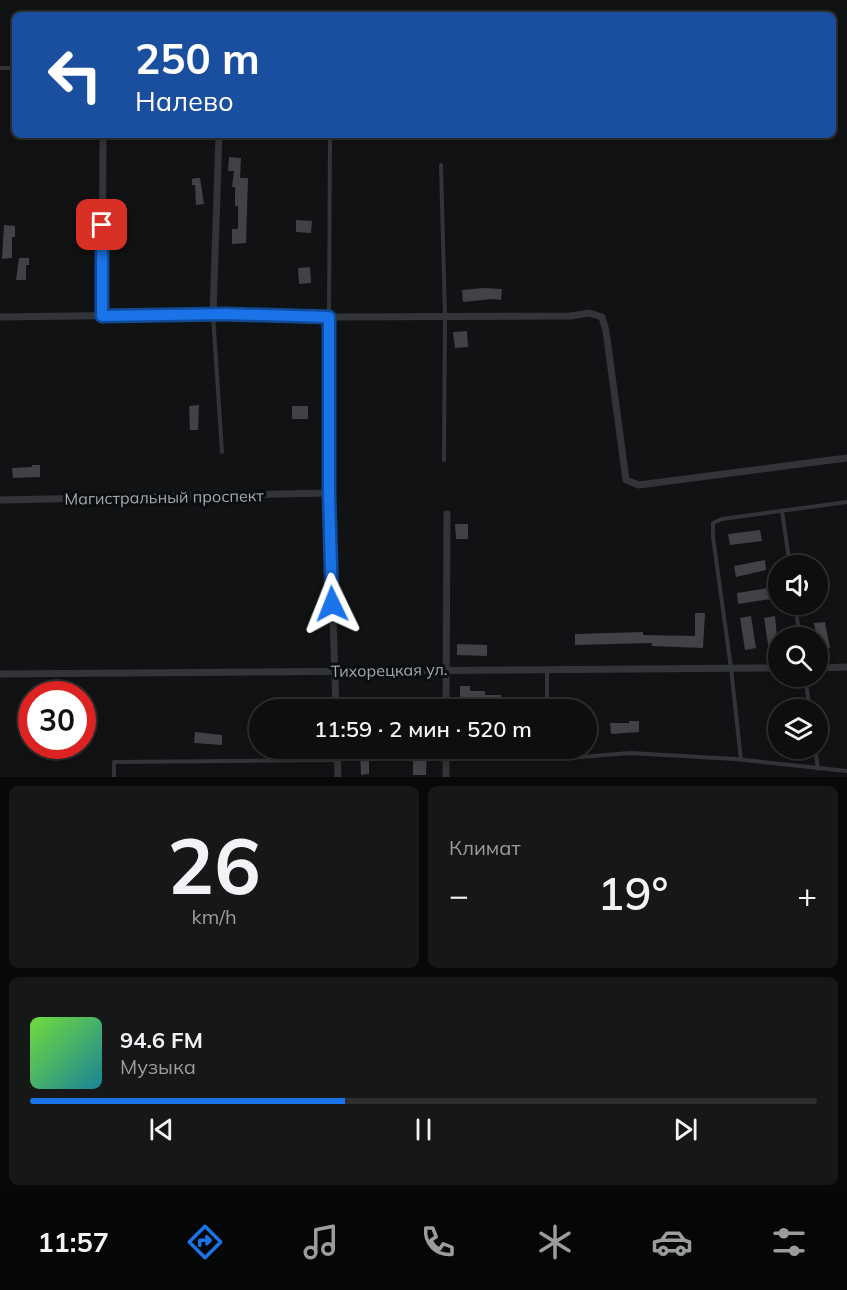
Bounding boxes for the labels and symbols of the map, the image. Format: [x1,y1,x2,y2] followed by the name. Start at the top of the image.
[76,199,127,250] pin
[64,485,265,509] street label: Магистральный проспект
[300,572,364,636] position arrow
[330,659,448,681] street label: Тихорецкая ул.
[18,681,96,759] speed limit sign: 30

